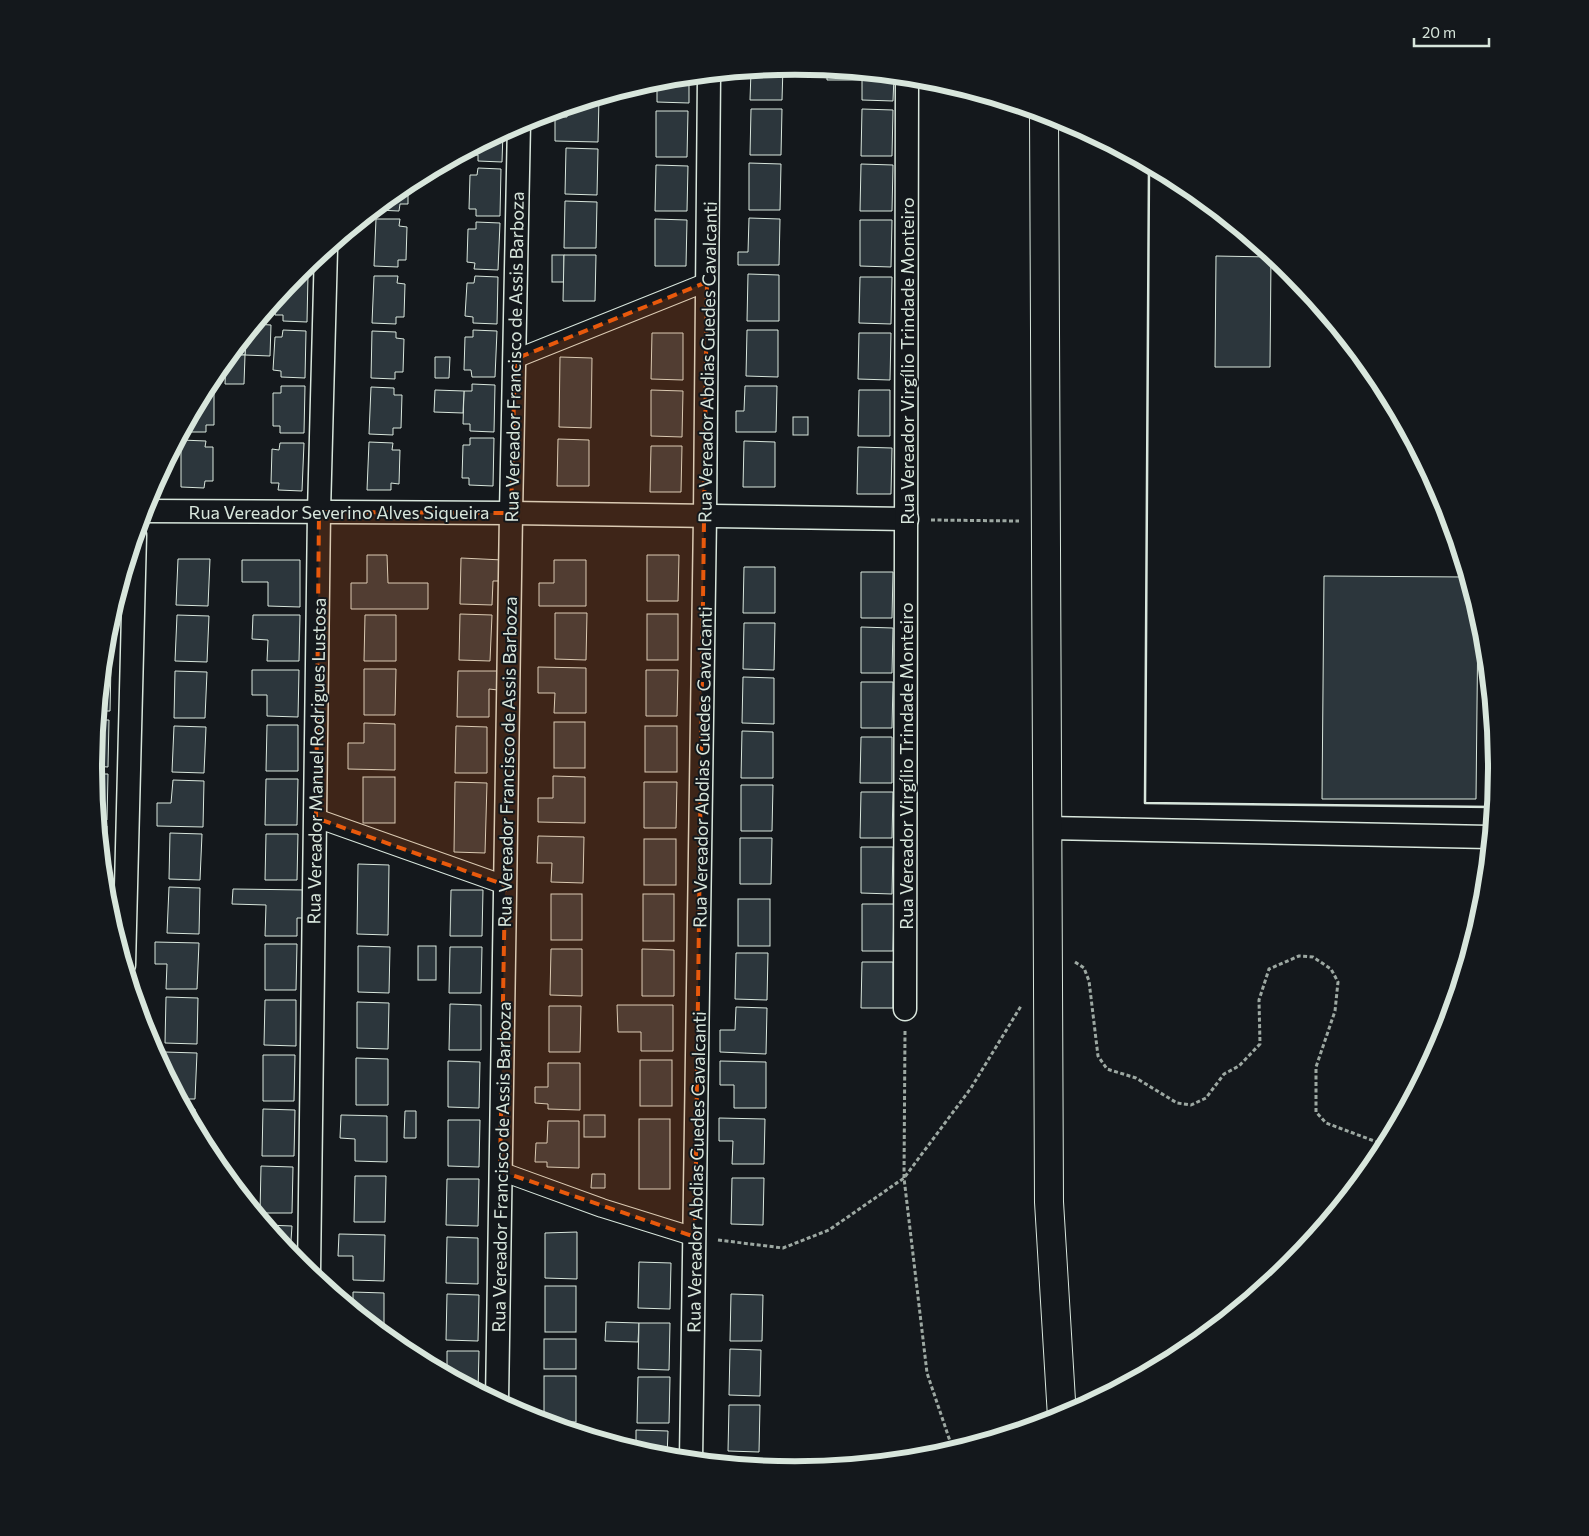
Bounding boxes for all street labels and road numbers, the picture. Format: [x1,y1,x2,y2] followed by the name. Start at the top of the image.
[500,191,528,523] street label: Rua Vereador Francisco de Assis Barboza
[896,197,918,525] street label: Rua Vereador Virgílio Trindade Monteiro
[693,201,721,523] street label: Rua Vereador Abdias Guedes Cavalcanti
[189,501,489,523] street label: Rua Vereador Severino Alves Siqueira
[493,596,521,928] street label: Rua Vereador Francisco de Assis Barboza
[302,597,330,925] street label: Rua Vereador Manuel Rodrigues Lustosa
[895,602,917,930] street label: Rua Vereador Virgílio Trindade Monteiro
[688,606,716,928] street label: Rua Vereador Abdias Guedes Cavalcanti
[487,1001,515,1333] street label: Rua Vereador Francisco de Assis Barboza
[682,1011,710,1333] street label: Rua Vereador Abdias Guedes Cavalcanti

